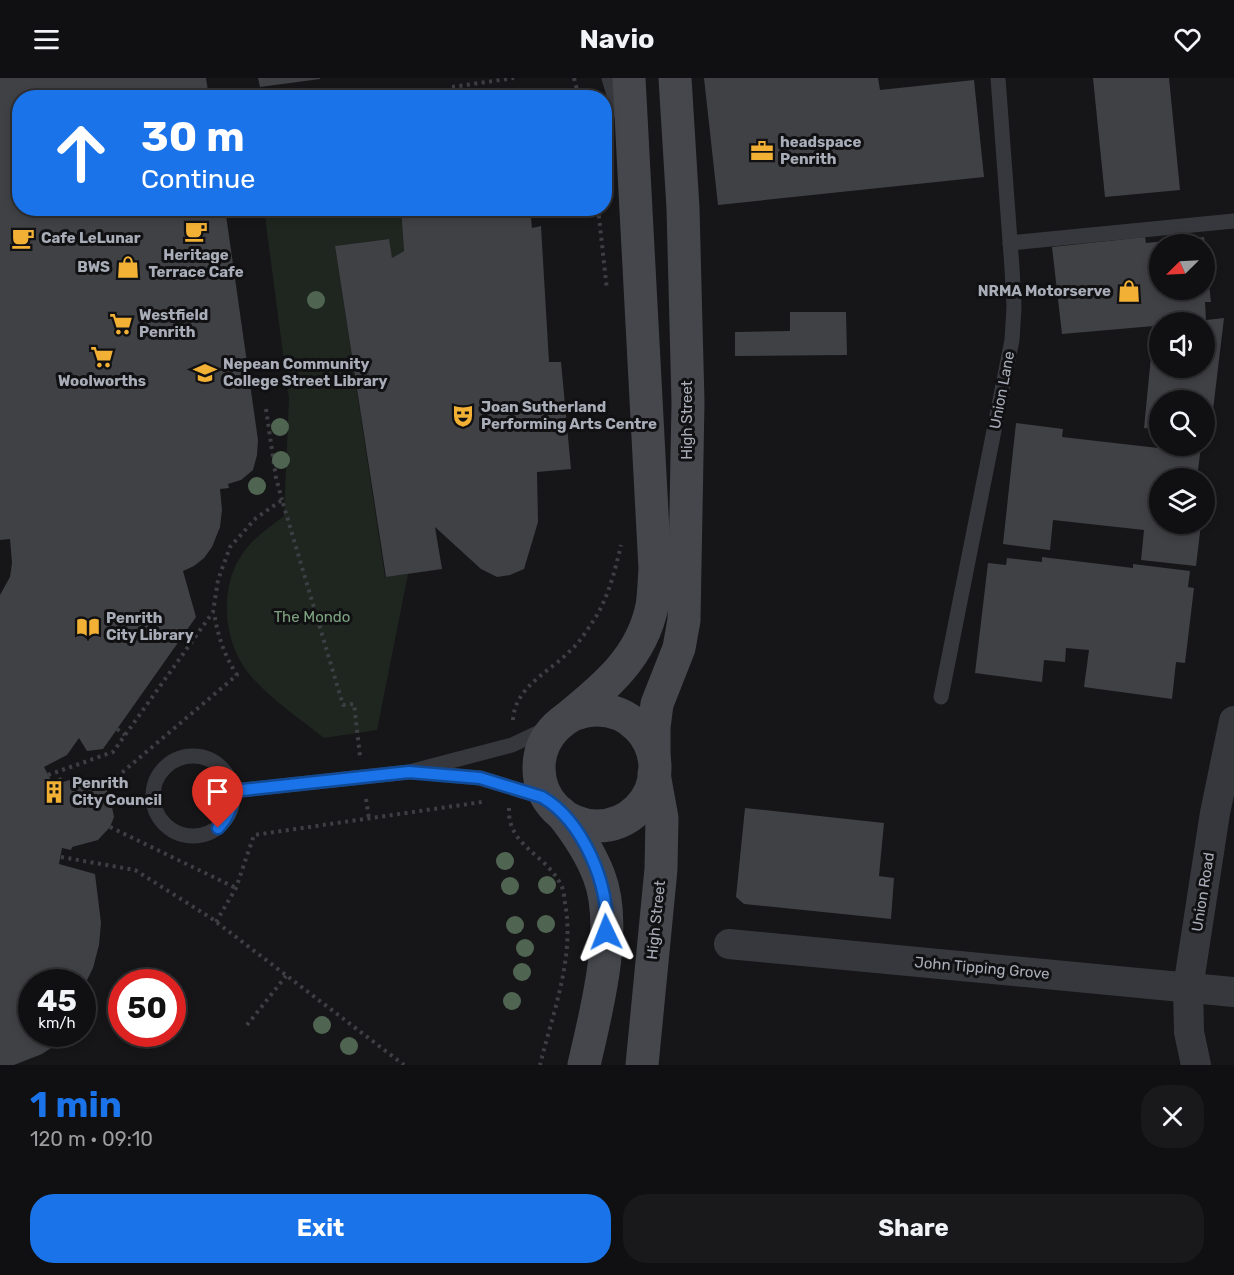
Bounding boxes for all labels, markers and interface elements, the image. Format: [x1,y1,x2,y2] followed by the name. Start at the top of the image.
[30,23,63,56] icon: menu
[579,23,655,55] text: Navio
[1171,23,1204,56] icon: heart
[141,112,245,162] text: 30 m
[42,114,120,192] icon: ahead
[780,133,861,168] place label: headspace Penrith
[749,138,775,164] office icon: headspace Penrith
[141,163,255,195] text: Continue
[183,218,209,244] cafe icon: Heritage Terrace Cafe
[10,225,36,251] cafe icon: Cafe LeLunar
[41,229,141,247] place label: Cafe LeLunar
[1149,234,1215,300] north arrow
[1149,234,1215,534] map controls
[148,246,244,281] place label: Heritage Terrace Cafe
[115,254,141,280] shop icon: BWS
[77,258,110,276] place label: BWS
[1116,278,1142,304] shop icon: NRMA Motorserve
[978,282,1111,300] place label: NRMA Motorserve
[139,306,208,341] place label: Westfield Penrith
[108,311,134,337] supermarket icon: Westfield Penrith
[1149,312,1215,378] button: sound
[89,344,115,370] supermarket icon: Woolworths
[986,350,1018,430] street label: Union Lane
[223,355,388,390] place label: Nepean Community College Street Library
[192,360,218,386] school or university icon: Nepean Community College Street Library
[58,372,146,390] place label: Woolworths
[678,380,696,460] street label: High Street
[1149,390,1215,456] button: search
[481,398,657,433] place label: Joan Sutherland Performing Arts Centre
[450,403,476,429] theatre icon: Joan Sutherland Performing Arts Centre
[1149,468,1215,534] button: layers
[274,608,350,626] park label: The Mondo
[106,609,194,644] place label: Penrith City Library
[75,614,101,640] library icon: Penrith City Library
[192,766,243,828] pin
[72,774,162,809] place label: Penrith City Council
[201,775,234,808] icon: arrive
[41,779,67,805] building icon: Penrith City Council
[1188,851,1218,933] street label: Union Road
[643,879,669,960] street label: High Street
[574,900,638,964] position arrow
[914,953,1050,983] street label: John Tipping Grove
[108,969,186,1047] speed limit sign: 50
[37,983,77,1019] text: 45
[38,1014,76,1032] text: km/h
[30,1083,122,1126] text: 1 min
[1141,1085,1204,1148] button: close
[30,1127,153,1151] text: 120 m · 09:10
[30,1194,611,1263] button: Exit
[623,1194,1204,1263] button: Share

